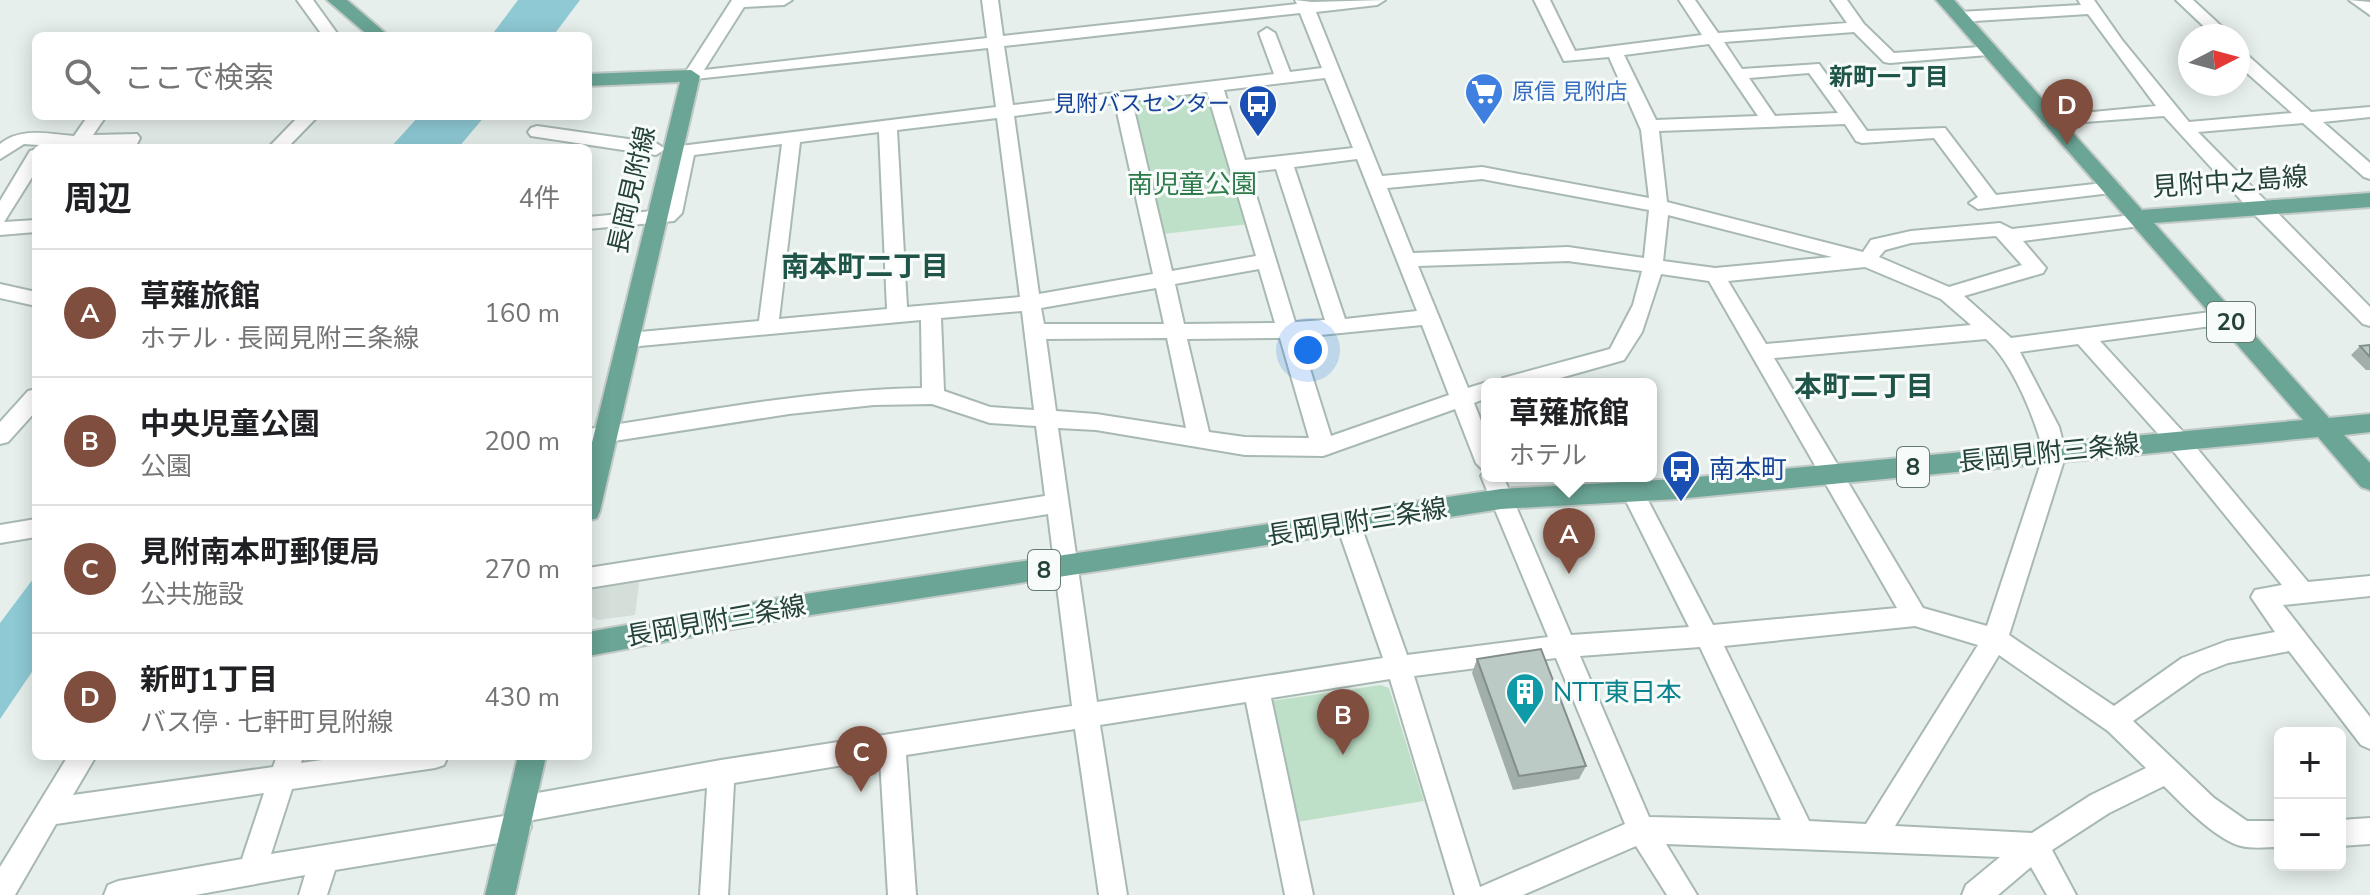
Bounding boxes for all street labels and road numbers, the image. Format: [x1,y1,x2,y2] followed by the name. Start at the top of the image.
[600,123,664,257] street label: 長岡見附線
[2151,159,2309,205] street label: 見附中之島線
[2207,302,2255,342] road number: 20
[1957,426,2141,480] street label: 長岡見附三条線
[1897,447,1929,487] road number: 8
[1264,490,1450,554] street label: 長岡見附三条線
[1028,550,1060,590] road number: 8
[623,588,809,654] street label: 長岡見附三条線

